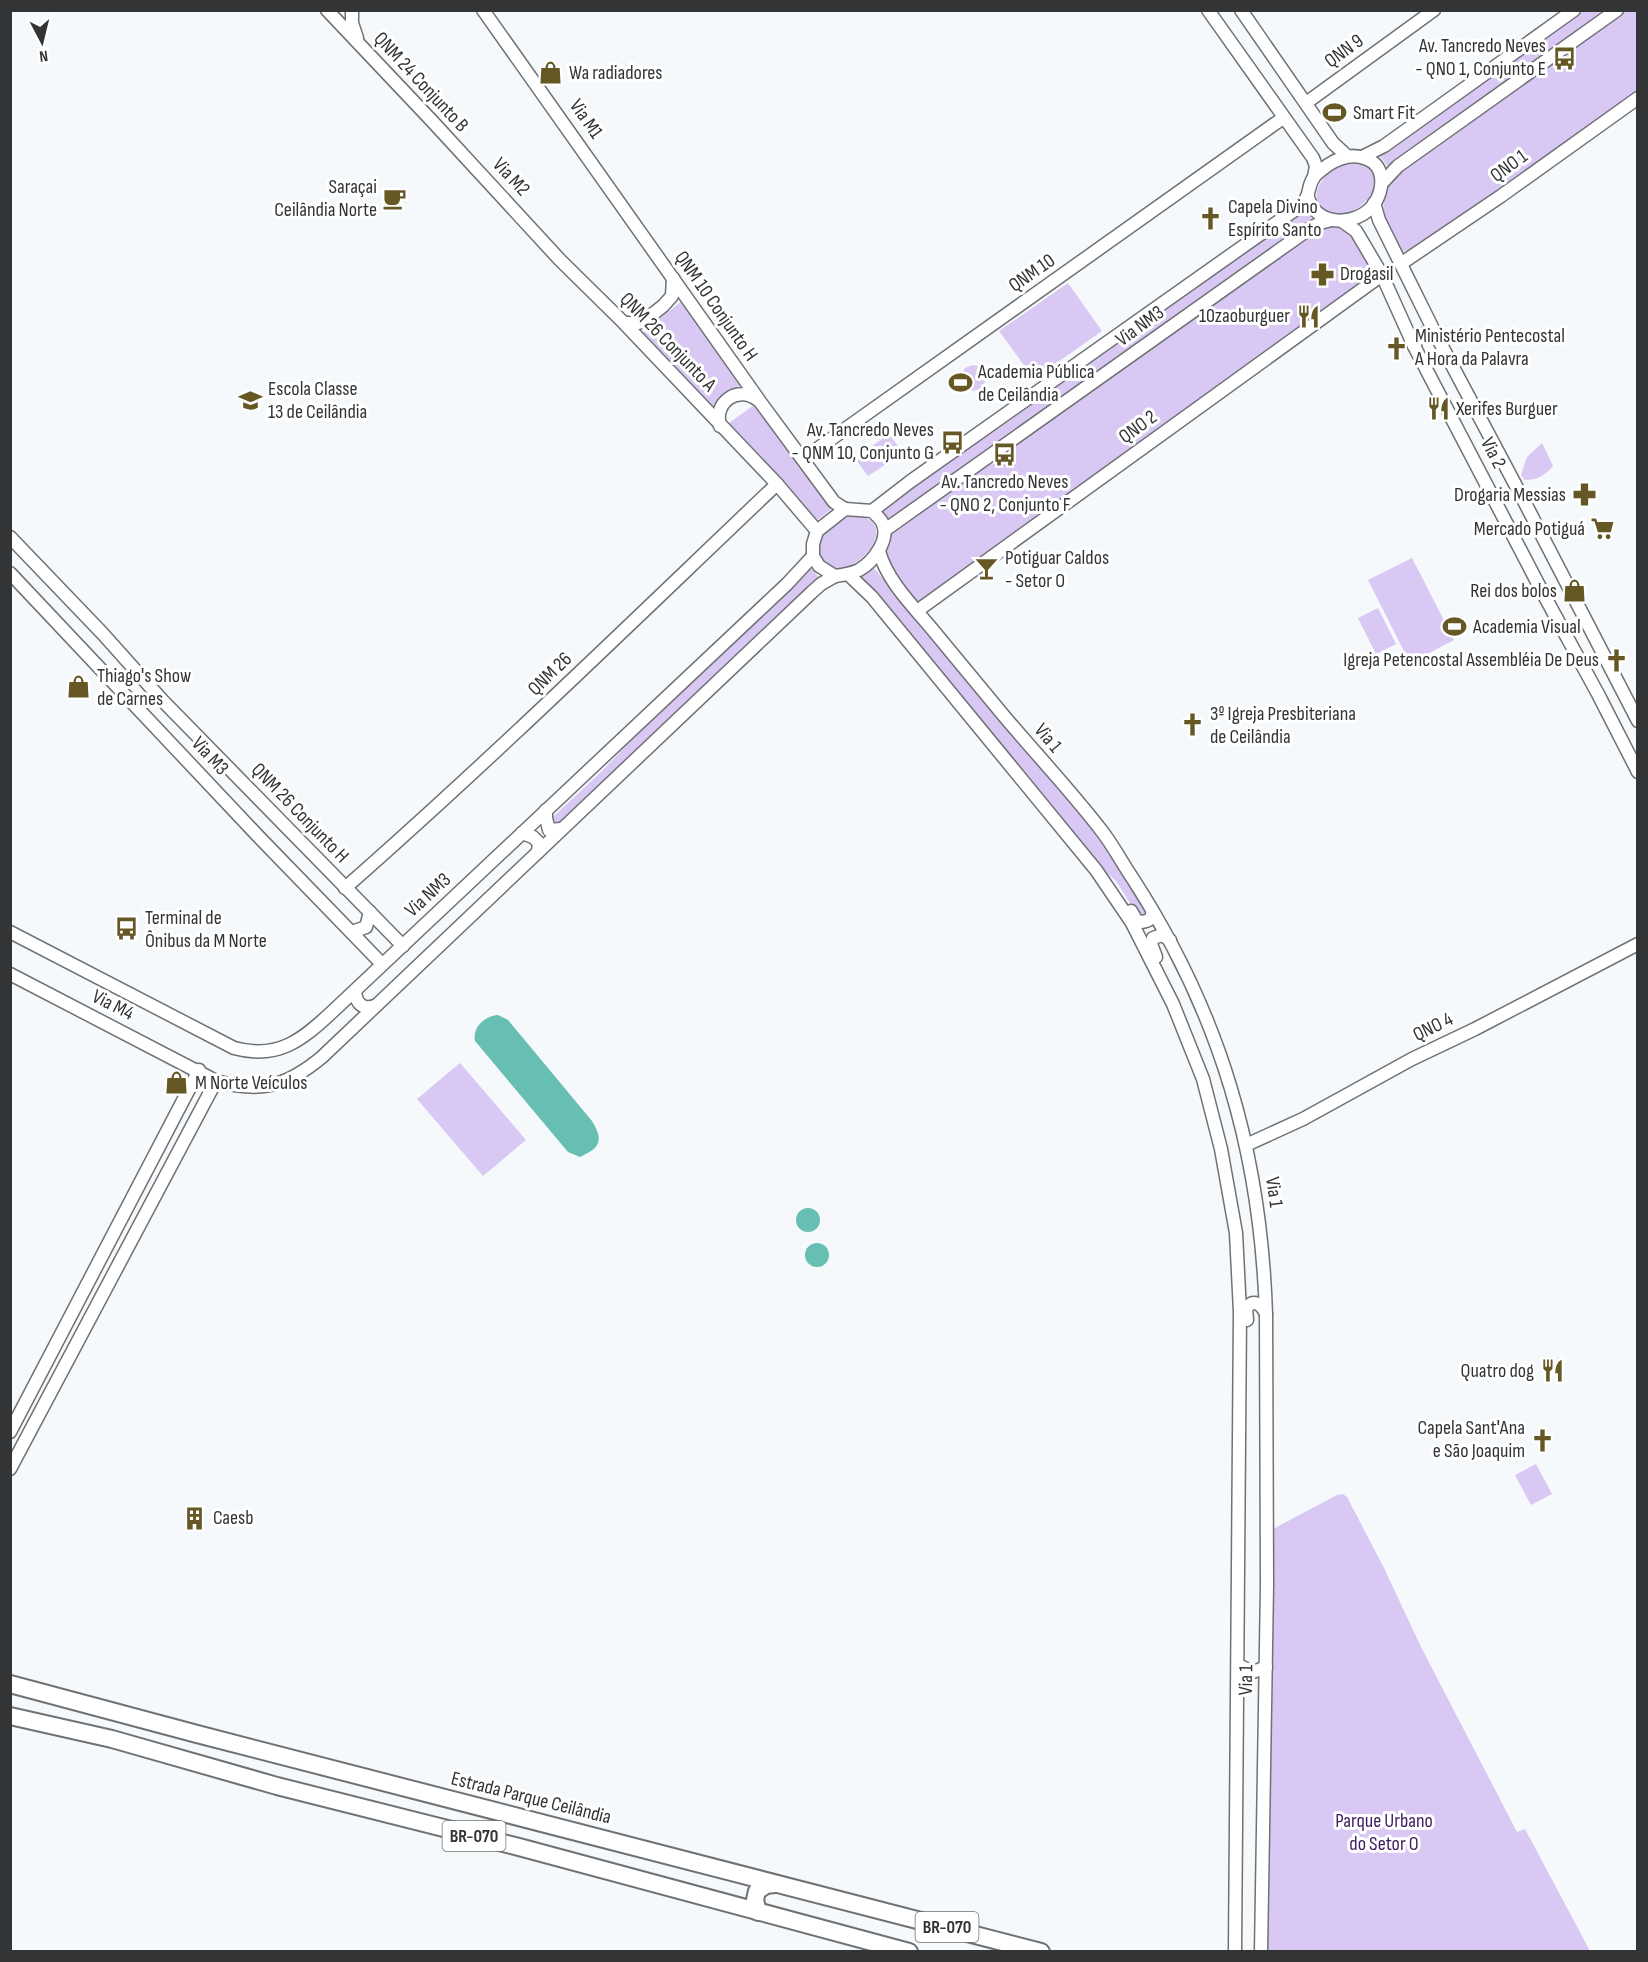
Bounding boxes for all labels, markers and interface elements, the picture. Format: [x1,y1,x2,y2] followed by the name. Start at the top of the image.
[12,12,72,72] north arrow
[369,27,474,137] street label: QNM 24 Conjunto B
[1320,29,1368,73] street label: QNN 9
[1415,34,1546,81] place label: Av. Tancredo Neves - QNO 1, Conjunto E
[38,45,49,65] text: N
[1551,45,1577,71] bus stop icon: Av. Tancredo Neves - QNO 1, Conjunto E
[538,60,564,86] shop icon: Wa radiadores
[569,61,663,85] place label: Wa radiadores
[564,95,608,143] street label: Via M1
[1322,100,1348,126] sports icon: Smart Fit
[1353,101,1415,125] place label: Smart Fit
[1486,145,1532,187] street label: QNO 1
[487,153,535,201] street label: Via M2
[274,175,377,222] place label: Saraçai Ceilândia Norte
[382,186,408,212] cafe icon: Saraçai Ceilândia Norte
[1228,195,1322,242] place label: Capela Divino Espírito Santo
[1197,205,1223,231] church icon: Capela Divino Espírito Santo
[669,246,763,366] street label: QNM 10 Conjunto H
[1004,249,1060,297] street label: QNM 10
[1309,261,1335,287] pharmacy icon: Drogasil
[1340,262,1394,286] place label: Drogasil
[615,288,721,397] street label: QNM 26 Conjunto A
[1111,300,1169,352] street label: Via NM3
[1295,303,1321,329] restaurant icon: 10zaoburguer
[1199,304,1290,328] place label: 10zaoburguer
[1414,324,1565,371] place label: Ministério Pentecostal A Hora da Palavra
[1384,335,1410,361] church icon: Ministério Pentecostal A Hora da Palavra
[977,360,1095,407] place label: Academia Pública de Ceilândia
[947,370,973,396] sports icon: Academia Pública de Ceilândia
[268,377,367,424] place label: Escola Classe 13 de Ceilândia
[237,388,263,414] school or university icon: Escola Classe 13 de Ceilândia
[1425,396,1451,422] restaurant icon: Xerifes Burguer
[1455,397,1558,421] place label: Xerifes Burguer
[1114,405,1162,449] street label: QNO 2
[792,418,934,465] place label: Av. Tancredo Neves - QNM 10, Conjunto G
[939,429,965,455] bus stop icon: Av. Tancredo Neves - QNM 10, Conjunto G
[1475,433,1511,473] street label: Via 2
[992,442,1018,468] bus stop icon: Av. Tancredo Neves - QNO 2, Conjunto F
[939,470,1071,517] place label: Av. Tancredo Neves - QNO 2, Conjunto F
[1571,482,1597,508] pharmacy icon: Drogaria Messias
[1454,483,1566,507] place label: Drogaria Messias
[1590,516,1616,542] supermarket icon: Mercado Potiguá
[1474,517,1585,541] place label: Mercado Potiguá
[1005,546,1109,593] place label: Potiguar Caldos - Setor O
[974,556,1000,582] bar icon: Potiguar Caldos - Setor O
[1562,578,1588,604] shop icon: Rei dos bolos
[1470,579,1557,603] place label: Rei dos bolos
[1442,614,1468,640] sports icon: Academia Visual
[1472,615,1581,639] place label: Academia Visual
[523,647,577,701] street label: QNM 26
[1604,647,1630,673] church icon: Igreja Petencostal Assembléia De Deus
[1343,648,1599,672] place label: Igreja Petencostal Assembléia De Deus
[97,664,191,711] place label: Thiago's Show de Carnes
[66,674,92,700] shop icon: Thiago's Show de Carnes
[1210,702,1356,749] place label: 3º Igreja Presbiteriana de Ceilândia
[1179,712,1205,738] church icon: 3º Igreja Presbiteriana de Ceilândia
[1029,719,1067,757] street label: Via 1
[186,732,234,780] street label: Via M3
[246,758,354,868] street label: QNM 26 Conjunto H
[400,868,456,922] street label: Via NM3
[145,906,267,953] place label: Terminal de Ônibus da M Norte
[114,916,140,942] bus stop icon: Terminal de Ônibus da M Norte
[88,984,138,1026] street label: Via M4
[1409,1007,1457,1047] street label: QNO 4
[164,1070,190,1096] shop icon: M Norte Veículos
[195,1071,307,1095] place label: M Norte Veículos
[1260,1175,1288,1209] street label: Via 1
[1539,1358,1565,1384] restaurant icon: Quatro dog
[1461,1359,1534,1383] place label: Quatro dog
[1418,1416,1525,1463] place label: Capela Sant'Ana e São Joaquim
[1530,1427,1556,1453] church icon: Capela Sant'Ana e São Joaquim
[182,1505,208,1531] building icon: Caesb
[213,1506,254,1530] place label: Caesb
[1234,1664,1258,1696] street label: Via 1
[448,1767,614,1829] street label: Estrada Parque Ceilândia
[1335,1809,1433,1856] park label: Parque Urbano do Setor O
[442,1821,506,1851] road number: BR-070
[916,1912,978,1942] road number: BR-070

